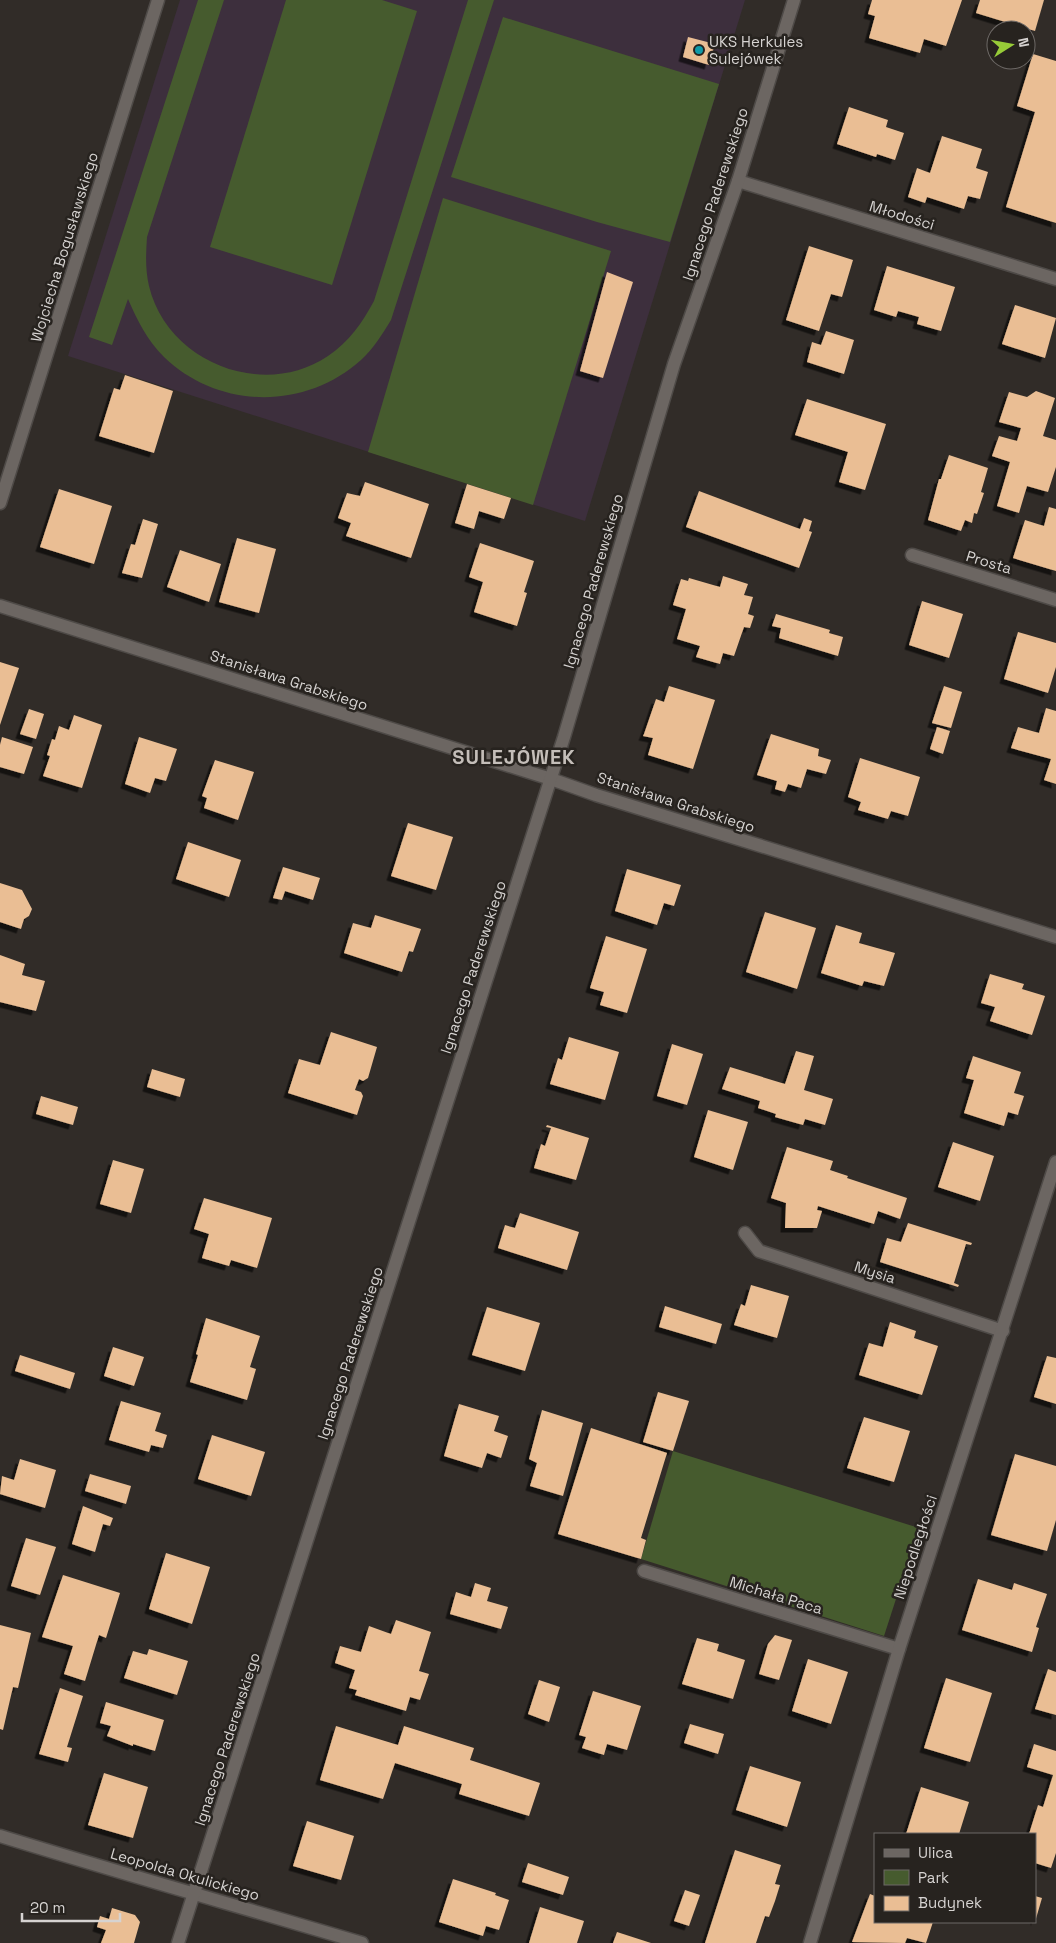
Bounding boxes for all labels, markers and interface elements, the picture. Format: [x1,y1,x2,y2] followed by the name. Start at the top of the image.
[986,20,1036,70] north arrow
[709,32,803,68] place label: UKS Herkules Sulejówek
[1014,36,1033,49] text: N
[693,44,705,56] marker: UKS Herkules Sulejówek
[678,105,752,283] street label: Ignacego Paderewskiego
[26,150,102,344] street label: Wojciecha Bogusławskiego
[867,196,937,234] street label: Młodości
[559,491,627,671] street label: Ignacego Paderewskiego
[964,546,1015,578] street label: Prosta
[208,645,370,715] street label: Stanisława Grabskiego
[452,744,576,770] district label: SULEJÓWEK
[595,767,757,837] street label: Stanisława Grabskiego
[436,878,510,1056] street label: Ignacego Paderewskiego
[852,1256,898,1288] street label: Mysia
[313,1264,387,1442] street label: Ignacego Paderewskiego
[889,1492,941,1602] street label: Niepodległości
[727,1572,825,1618] street label: Michała Paca
[190,1650,264,1828] street label: Ignacego Paderewskiego
[874,1833,1036,1923] legend
[918,1843,953,1862] text: Ulica
[108,1844,262,1904] street label: Leopolda Okulickiego
[918,1868,949,1887] text: Park
[22,1890,120,1922] scale bar
[918,1893,982,1912] text: Budynek
[30,1898,65,1917] text: 20 m

